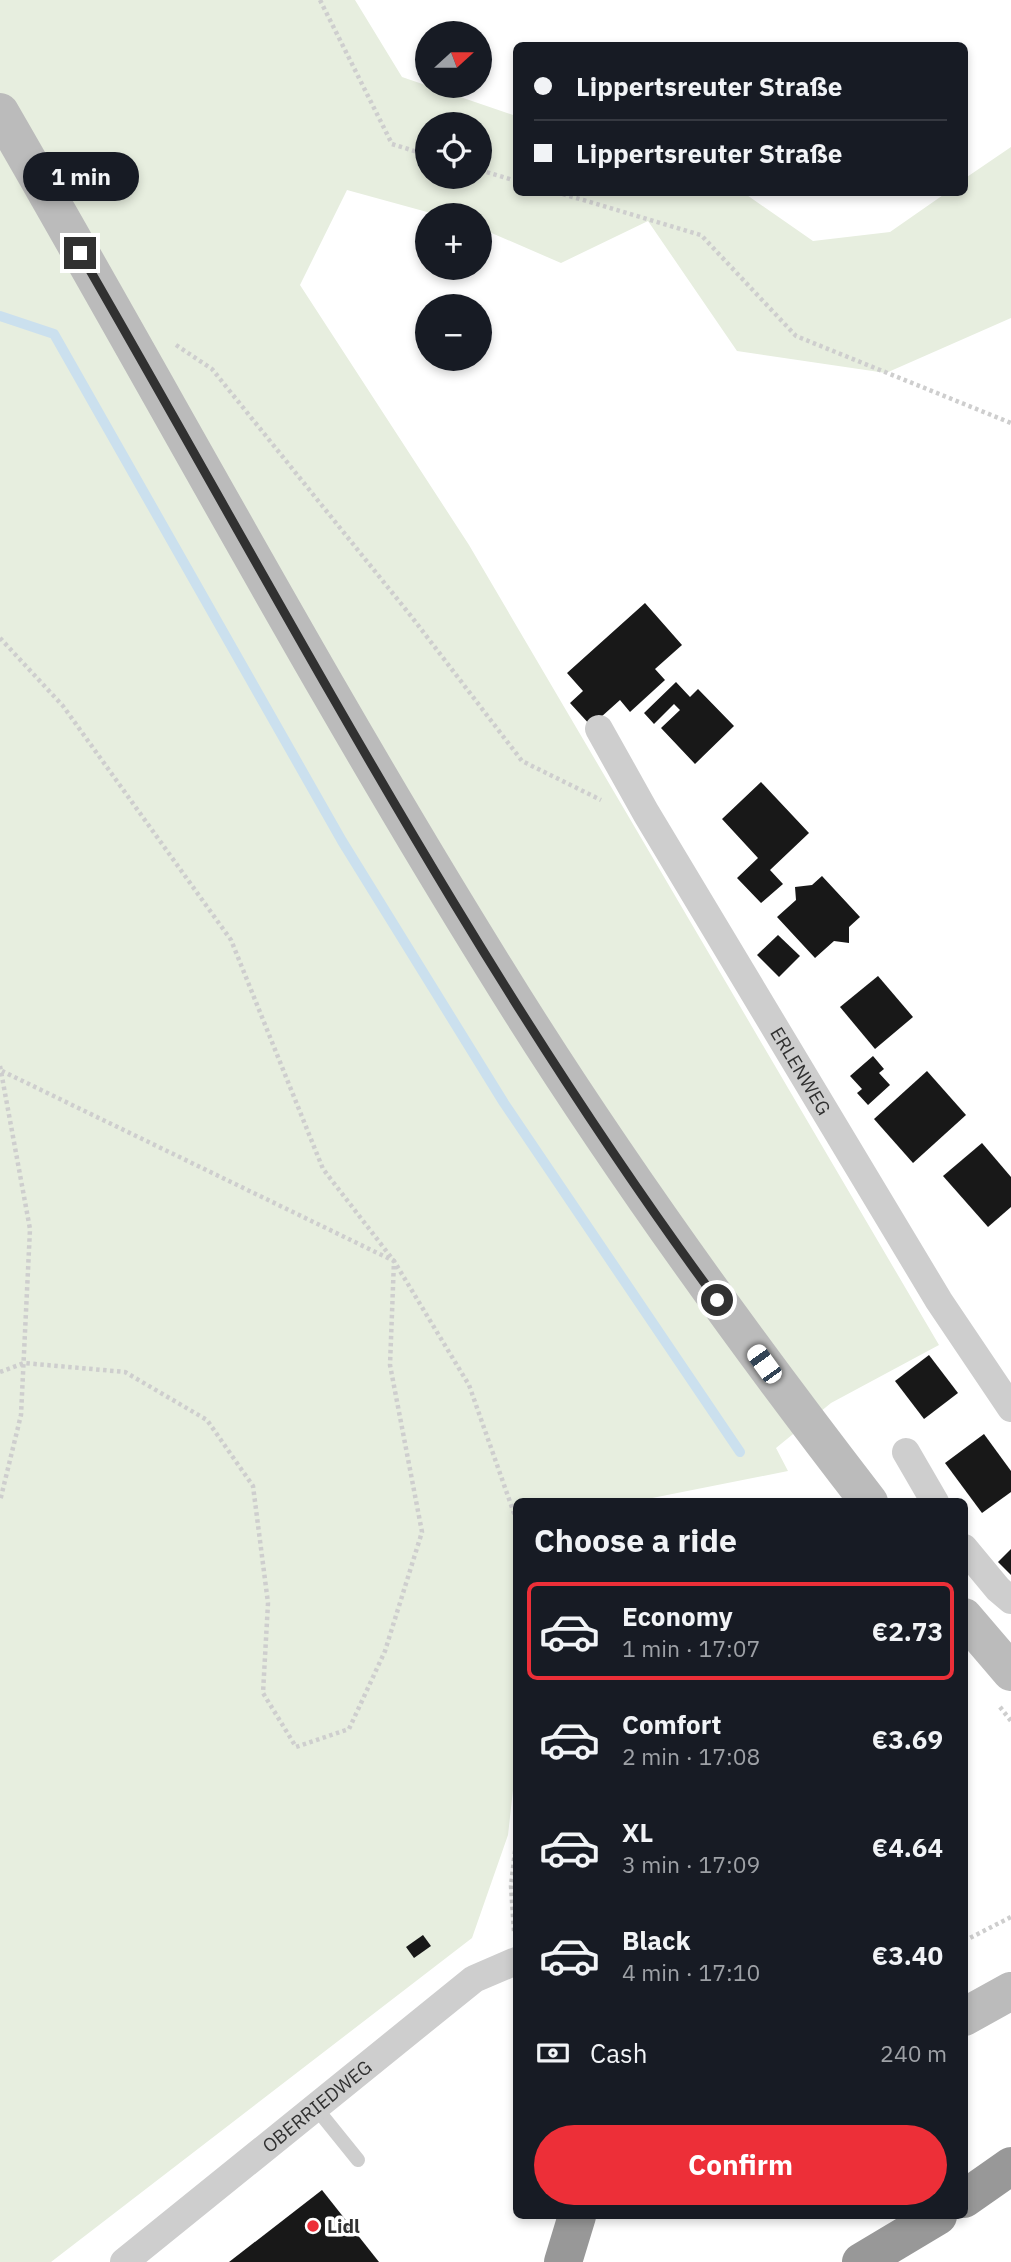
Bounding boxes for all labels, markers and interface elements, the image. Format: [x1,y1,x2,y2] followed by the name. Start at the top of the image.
[415,21,492,98] north arrow
[415,21,492,371] map controls
[576,69,842,103] text: Lippertsreuter Straße
[415,112,492,189] button: locate
[576,136,842,170] text: Lippertsreuter Straße
[22,152,138,201] callout: 1 min
[51,161,111,191] text: 1 min
[415,203,492,280] button: +
[64,237,96,269] route end
[415,294,492,371] button: −
[765,1022,836,1119] street label: ERLENWEG
[701,1284,733,1316] route start
[744,1341,785,1387] car
[534,1519,737,1561] text: Choose a ride
[622,1599,733,1633] text: Economy
[538,1600,601,1663] icon: car
[872,1614,943,1648] text: €2.73
[622,1633,760,1663] text: 1 min · 17:07
[622,1707,721,1741] text: Comfort
[538,1708,601,1771] icon: car
[872,1722,943,1756] text: €3.69
[622,1741,760,1771] text: 2 min · 17:08
[622,1815,653,1849] text: XL
[538,1816,601,1879] icon: car
[872,1830,943,1864] text: €4.64
[622,1849,760,1879] text: 3 min · 17:09
[622,1923,690,1957] text: Black
[538,1924,601,1987] icon: car
[872,1938,943,1972] text: €3.40
[622,1957,760,1987] text: 4 min · 17:10
[534,2034,572,2072] icon: cash
[590,2036,647,2070] text: Cash
[880,2038,947,2068] text: 240 m
[257,2055,376,2158] street label: OBERRIEDWEG
[534,2125,947,2205] button: Confirm
[327,2214,360,2238] place label: Lidl
[305,2218,321,2234] marker: Lidl

